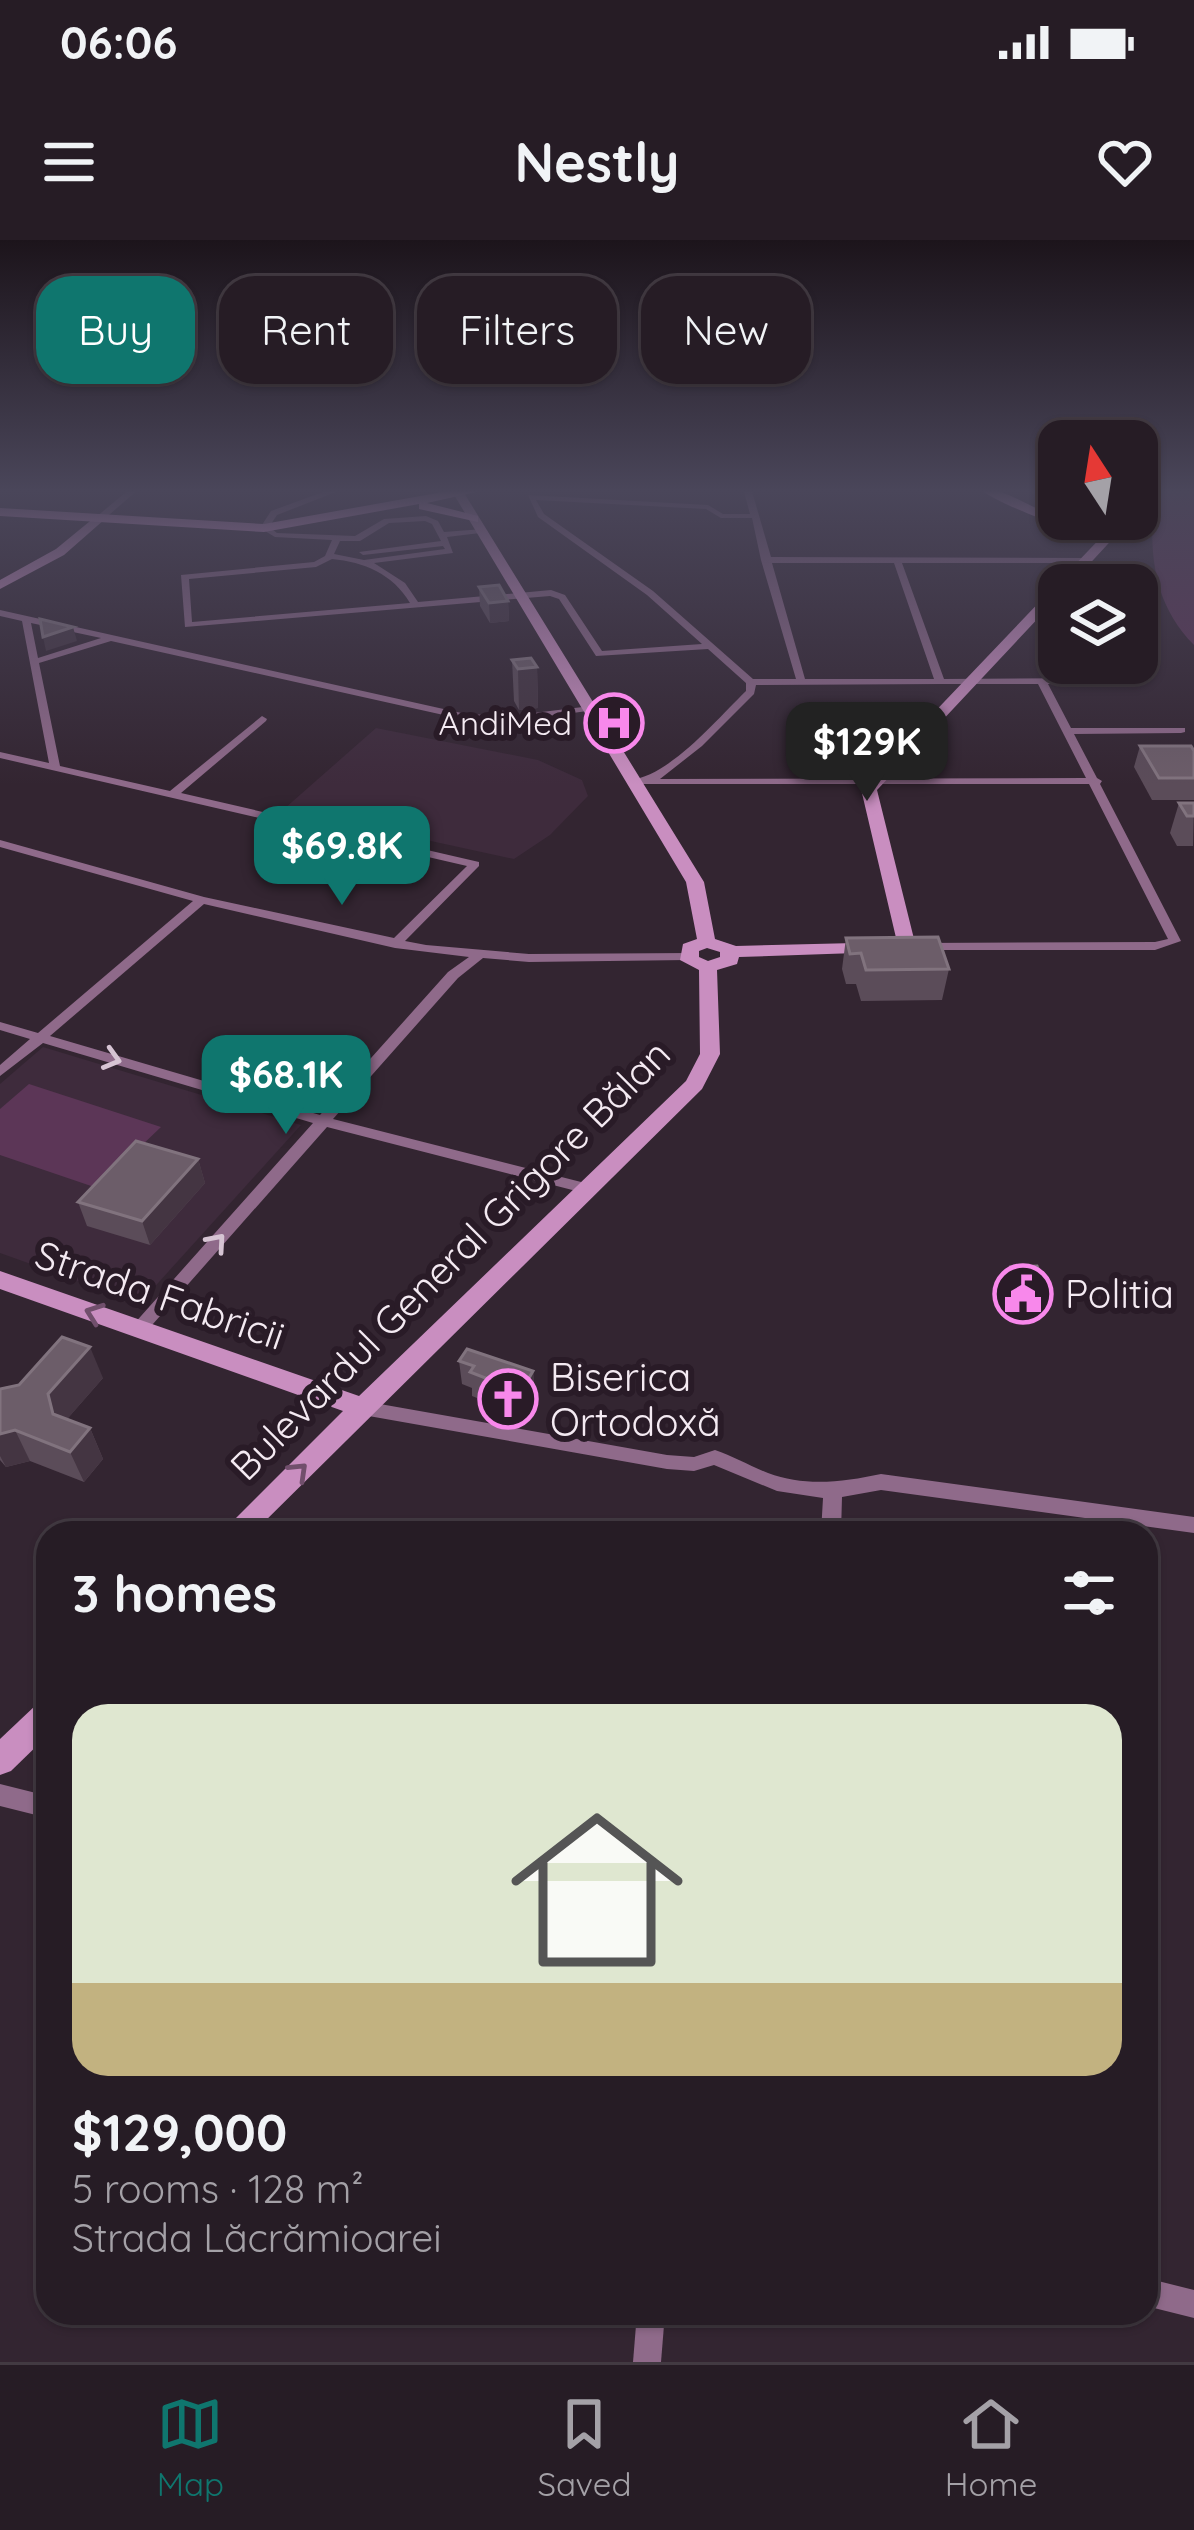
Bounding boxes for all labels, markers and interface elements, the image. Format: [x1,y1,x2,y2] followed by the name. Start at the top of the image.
[60,14,177,70] text: 06:06
[514,128,680,196] text: Nestly
[36,129,102,195] icon: menu
[1092,129,1158,195] icon: heart
[36,276,195,384] chip: Buy
[219,276,393,384] chip: Rent
[417,276,617,384] chip: Filters
[641,276,811,384] chip: New
[1038,420,1158,540] north arrow
[1038,420,1158,684] map controls
[1038,564,1158,684] button: layers
[583,692,645,754] hospital icon: AndiMed
[439,702,572,743] place label: AndiMed
[783,702,951,804] pin: $129K
[813,716,921,765] text: $129K
[244,806,440,908] pin: $69.8K
[281,820,403,869] text: $69.8K
[219,1029,680,1490] street label: Bulevardul General Grigore Bălan
[188,1035,384,1137] pin: $68.1K
[101,1045,122,1070] one-way arrow
[229,1049,343,1098] text: $68.1K
[29,1229,291,1360] street label: Strada Fabricii
[203,1234,224,1255] one-way arrow
[992,1263,1054,1325] public building icon: Politia
[1065,1269,1174,1318] place label: Politia
[85,1303,106,1327] one-way arrow
[550,1352,721,1446] place label: Biserica Ortodoxă
[477,1368,539,1430] church icon: Biserica Ortodoxă
[285,1463,307,1485] one-way arrow
[1056,1560,1122,1626] icon: filters
[72,1561,277,1625] text: 3 homes
[489,1782,705,1998] icon: home
[72,2100,287,2164] text: $129,000
[72,2164,364,2213] text: 5 rooms · 128 m²
[72,2213,442,2262] text: Strada Lăcrămioarei
[157,2391,224,2504] tab: Map
[537,2391,631,2504] tab: Saved
[945,2391,1037,2504] tab: Home

